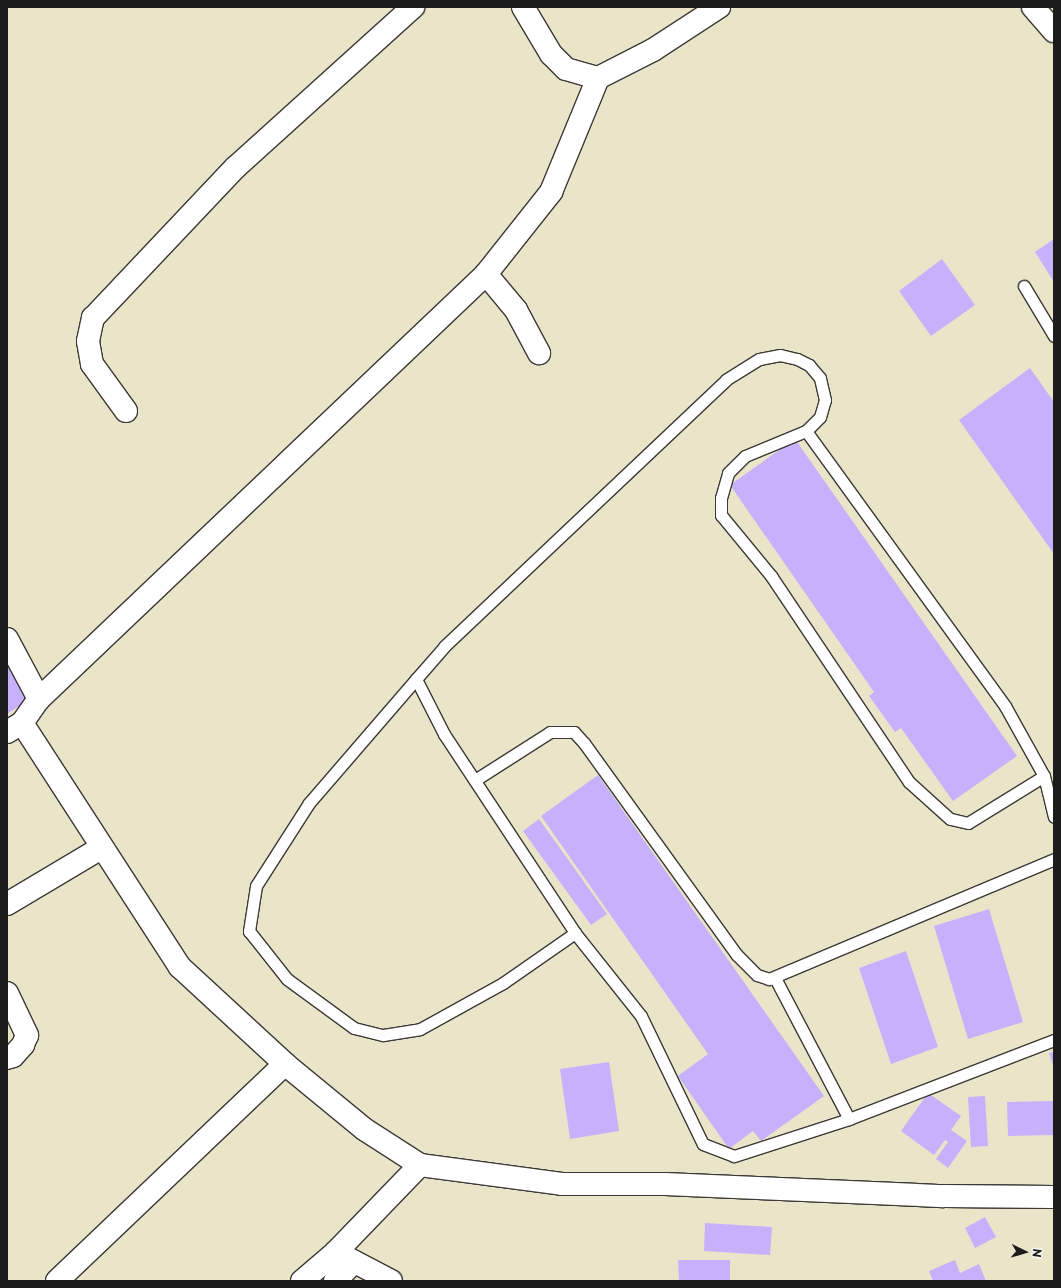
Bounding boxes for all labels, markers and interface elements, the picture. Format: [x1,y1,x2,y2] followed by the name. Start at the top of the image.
[1005,1232,1045,1272] north arrow
[1029,1248,1046,1258] text: N

